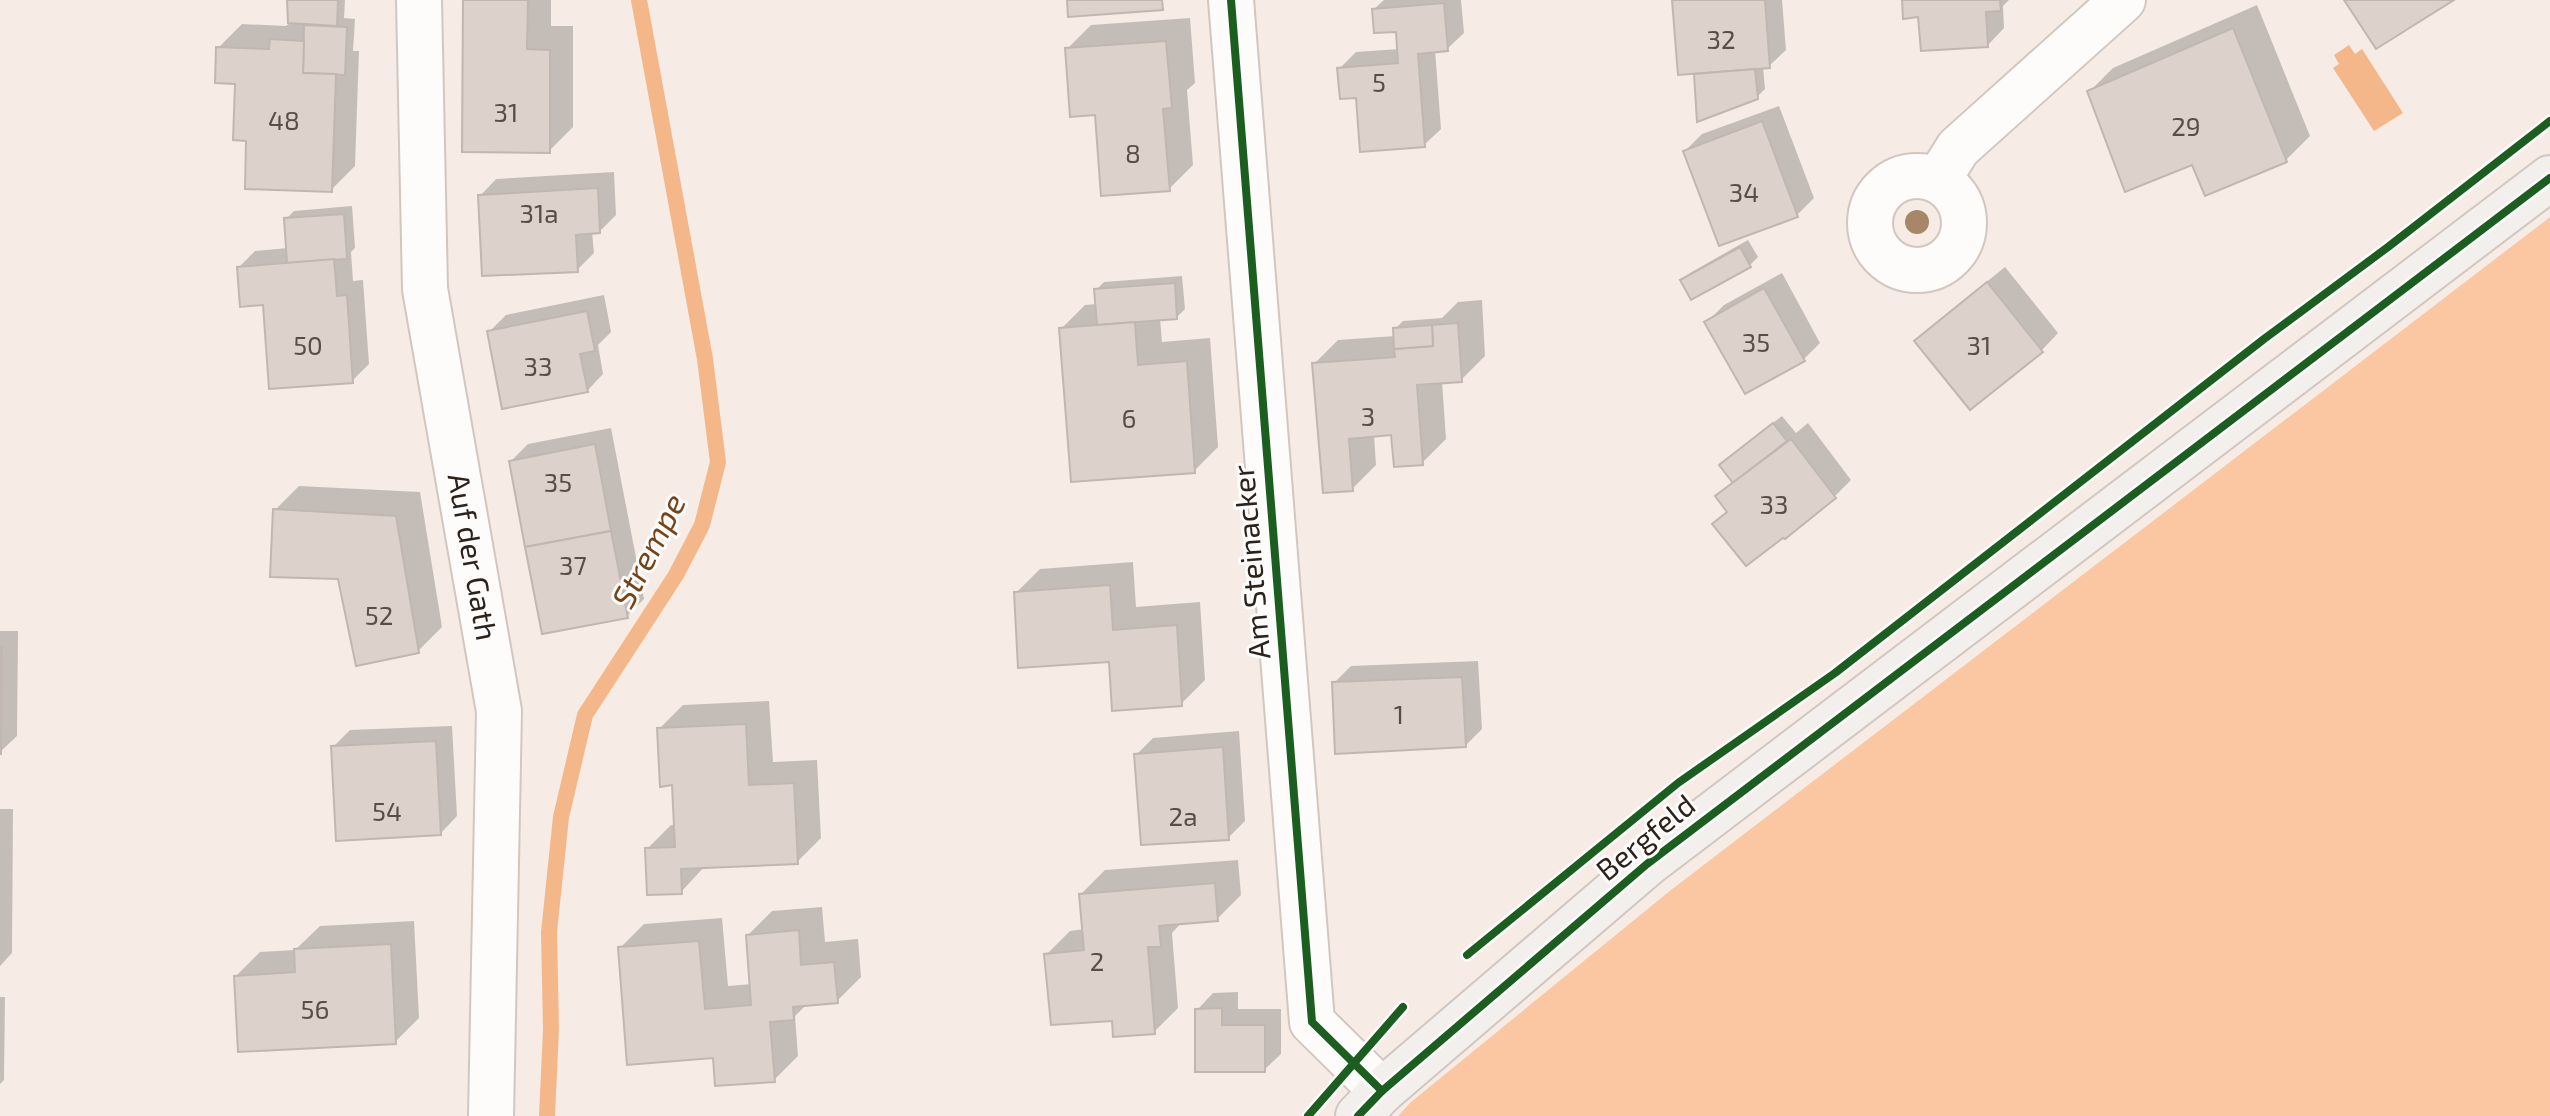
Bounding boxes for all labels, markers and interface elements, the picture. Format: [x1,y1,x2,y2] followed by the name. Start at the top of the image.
[1706,23,1736,54] house number: 32
[1372,66,1386,97] house number: 5
[494,96,518,127] house number: 31
[268,104,300,135] house number: 48
[2171,110,2201,141] house number: 29
[1125,137,1141,168] house number: 8
[1729,176,1759,207] house number: 34
[519,197,559,228] house number: 31a
[1742,326,1770,357] house number: 35
[293,329,323,360] house number: 50
[1967,329,1991,360] house number: 31
[524,350,552,381] house number: 33
[1361,400,1375,431] house number: 3
[1122,402,1136,433] house number: 6
[1224,464,1276,661] street label: Am Steinacker
[544,466,572,497] house number: 35
[442,470,506,643] street label: Auf der Gath
[602,487,693,614] water label: Strempe
[1760,488,1788,519] house number: 33
[559,549,587,580] house number: 37
[365,599,393,630] house number: 52
[1394,698,1404,729] house number: 1
[1588,786,1701,887] street label: Bergfeld
[372,795,402,826] house number: 54
[1169,800,1197,831] house number: 2a
[1090,945,1104,976] house number: 2
[301,993,329,1024] house number: 56

